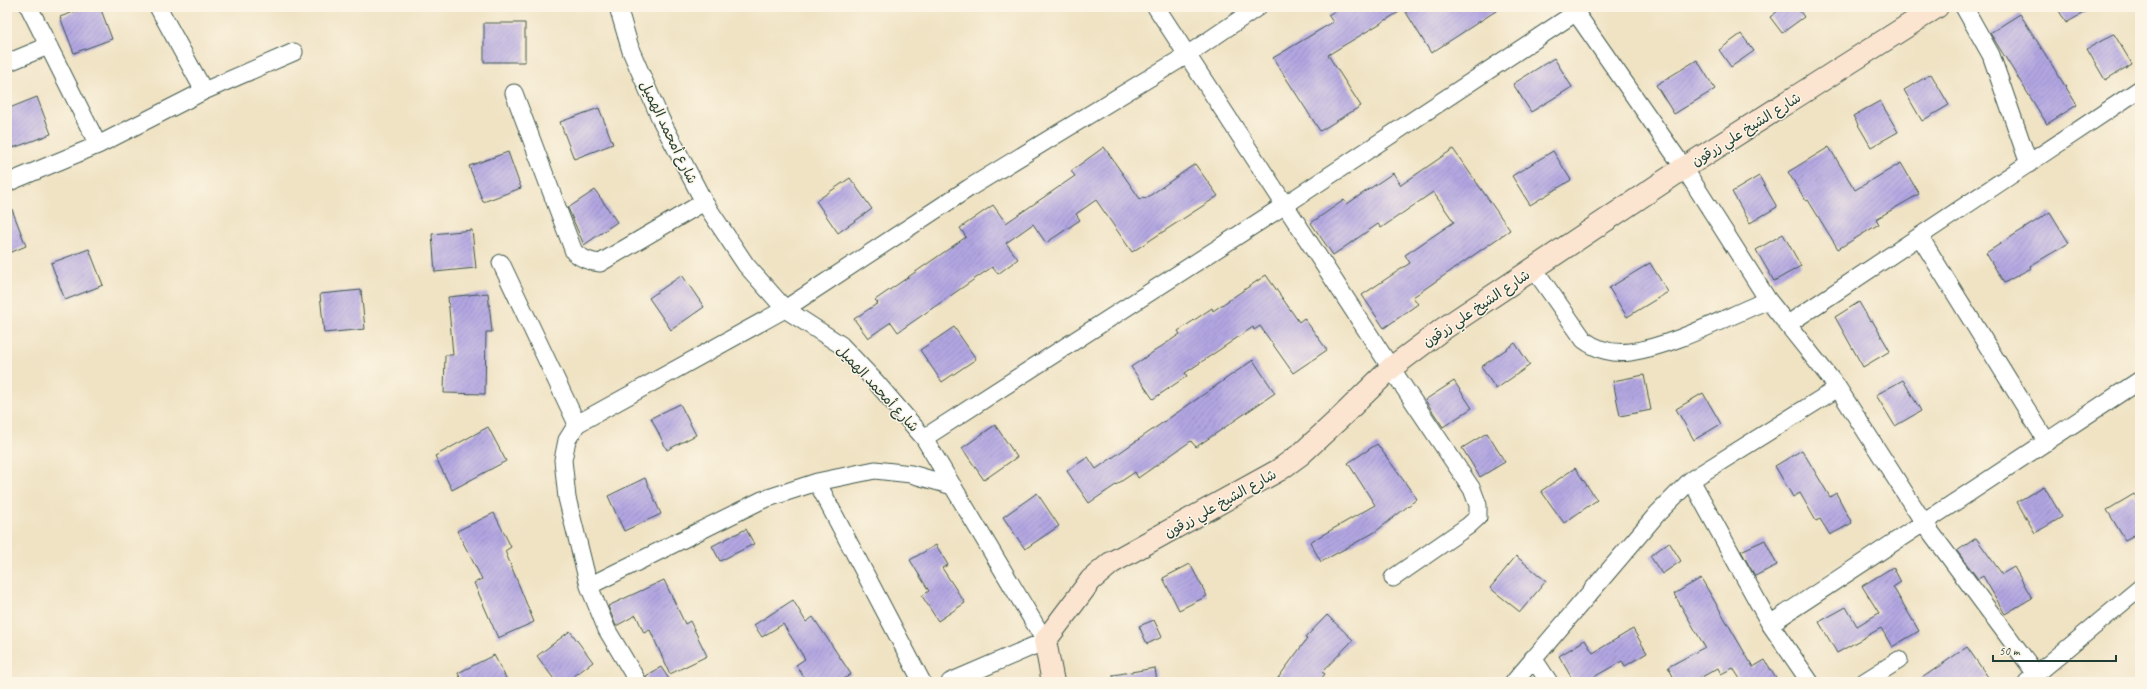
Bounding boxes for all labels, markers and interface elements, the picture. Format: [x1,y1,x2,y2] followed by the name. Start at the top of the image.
[635,78,701,187] street label: شارع أمحمد الهميل
[1688,89,1806,173] street label: شارع الشيخ علي زرقون
[1419,266,1535,354] street label: شارع الشيخ علي زرقون
[832,341,922,436] street label: شارع أمحمد الهميل
[1161,466,1281,545] street label: شارع الشيخ علي زرقون
[1993,637,2116,663] scale bar
[1999,643,2021,659] text: 50 m

